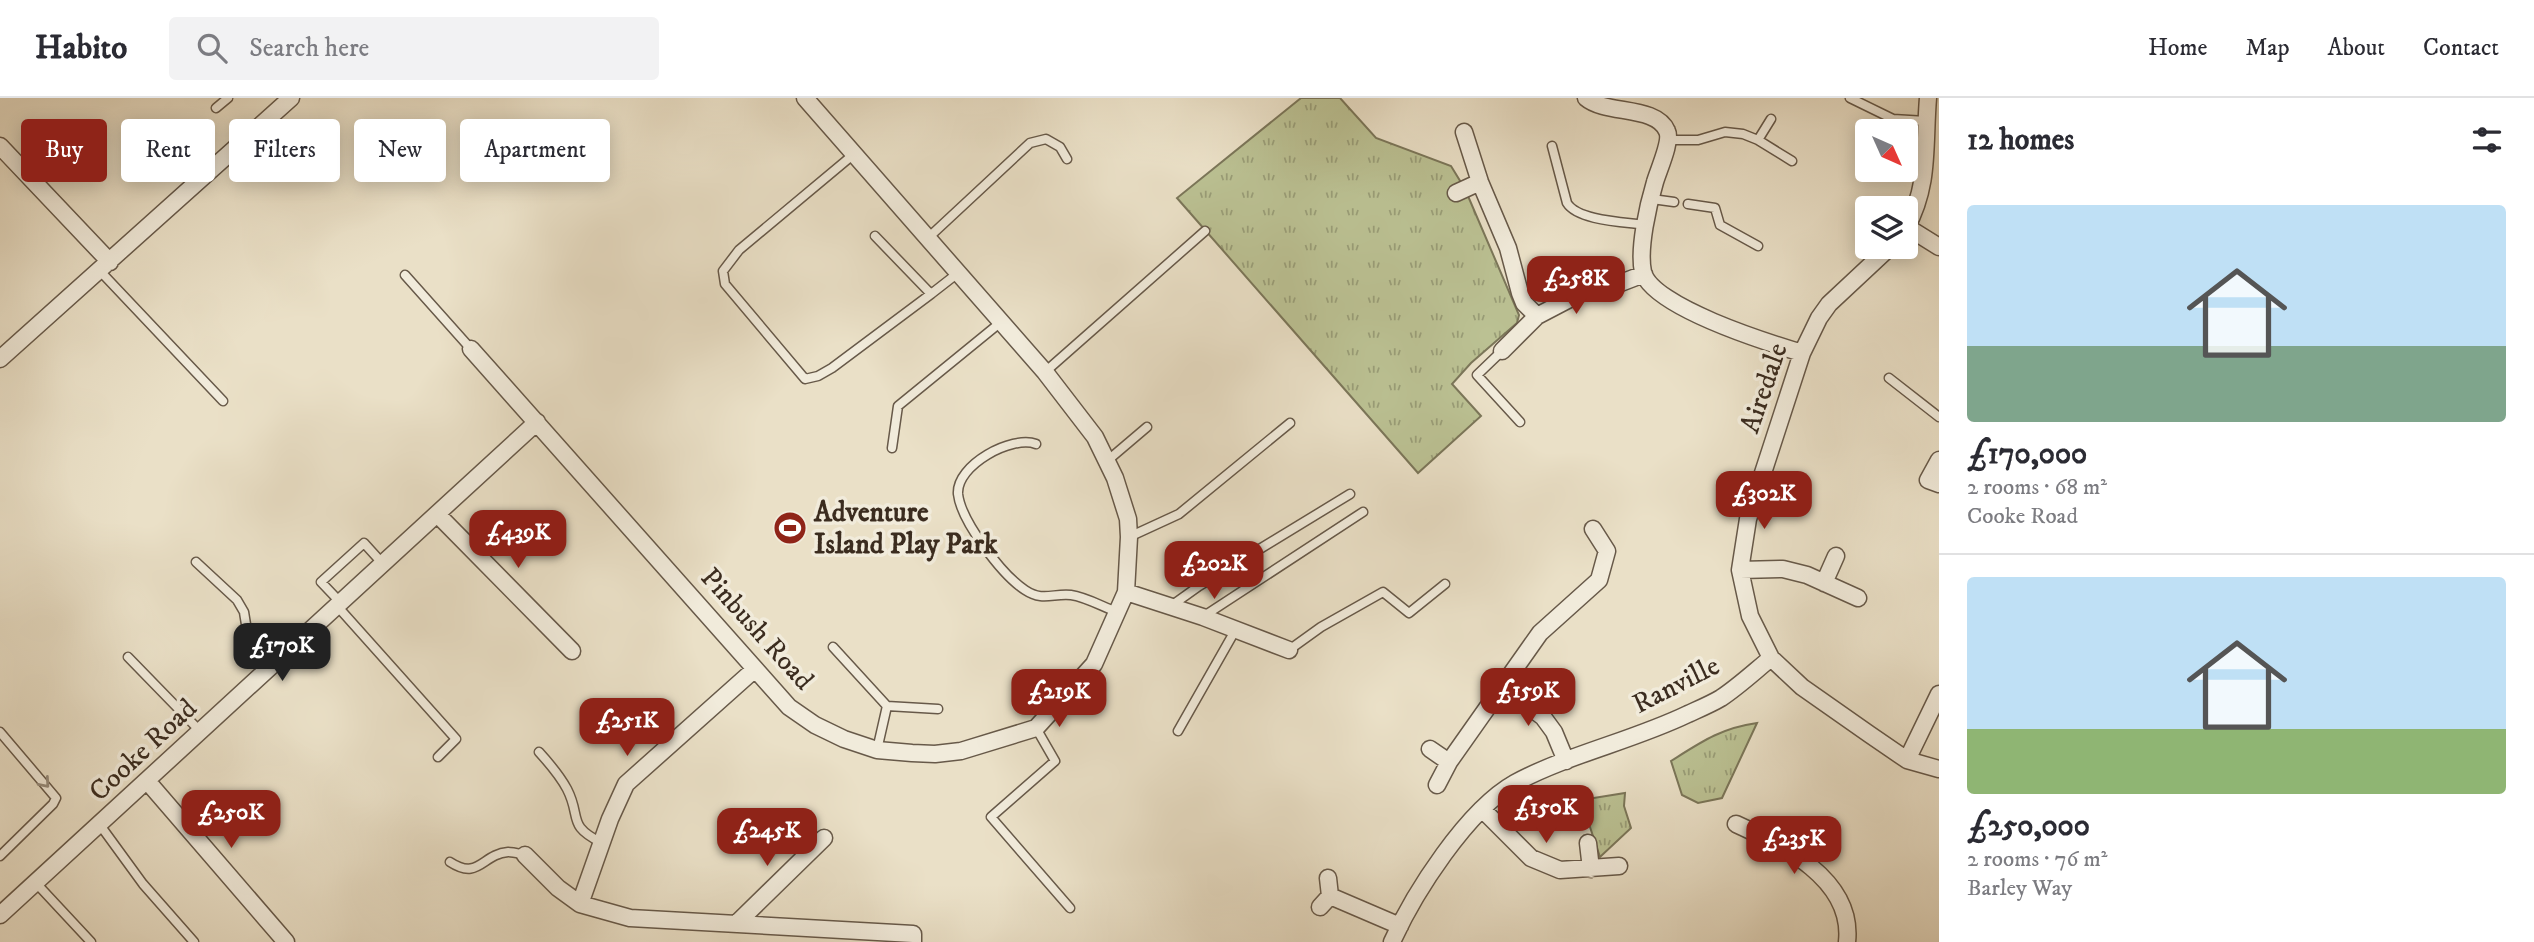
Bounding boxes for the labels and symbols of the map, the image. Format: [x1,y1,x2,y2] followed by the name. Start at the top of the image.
[1855,119,1918,182] north arrow
[1527,256,1625,316] pin: £258K
[1732,338,1796,438] street label: Airedale
[1715,472,1813,531] pin: £302K
[813,495,999,562] place label: Adventure Island Play Park
[771,509,809,547] sports icon: Adventure Island Play Park
[469,510,567,570] pin: £439K
[1165,542,1263,601] pin: £202K
[693,561,821,697] street label: Pinbush Road
[233,624,331,683] pin: £170K
[1627,648,1725,722] street label: Ranville
[1479,668,1577,728] pin: £159K
[1010,670,1108,729] pin: £219K
[82,691,204,809] street label: Cooke Road
[578,698,676,758] pin: £251K
[37,775,49,788] one-way arrow
[1497,786,1595,845] pin: £150K
[182,790,280,850] pin: £250K
[718,808,816,868] pin: £245K
[1745,816,1843,876] pin: £235K

